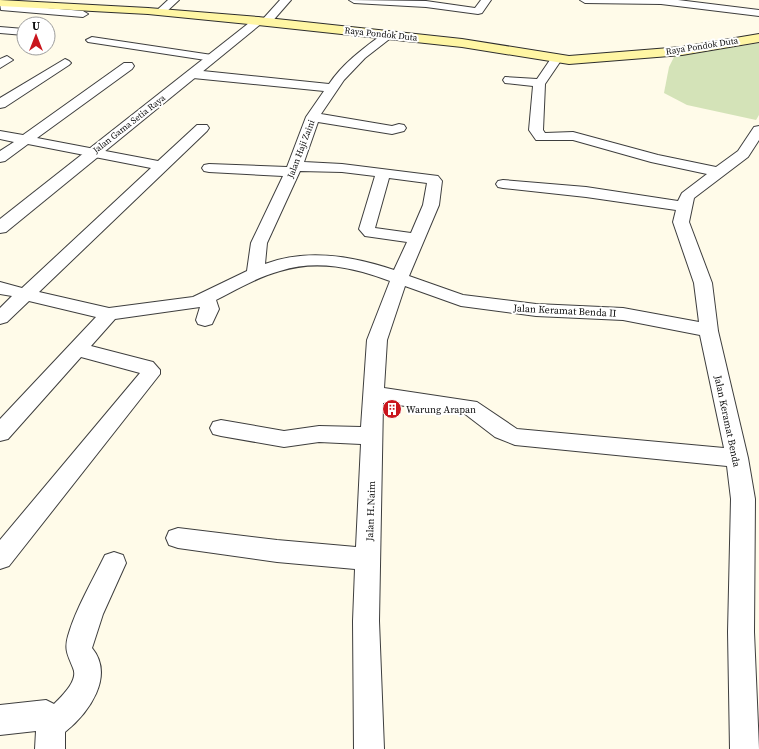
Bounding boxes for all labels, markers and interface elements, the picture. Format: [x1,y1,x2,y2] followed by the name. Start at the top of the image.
[16,16,56,56] north arrow
[32,19,40,34] text: U
[344,24,418,44] street label: Raya Pondok Duta
[665,34,739,58] street label: Raya Pondok Duta
[90,92,168,157] street label: Jalan Gama Setia Raya
[284,118,318,181] street label: Jalan Haji Zaini
[512,301,617,320] street label: Jalan Keramat Benda II
[711,373,744,469] street label: Jalan Keramat Benda
[381,398,403,420] building icon: Warung Arapan
[406,403,476,416] place label: Warung Arapan
[363,481,378,542] street label: Jalan H.Naim

